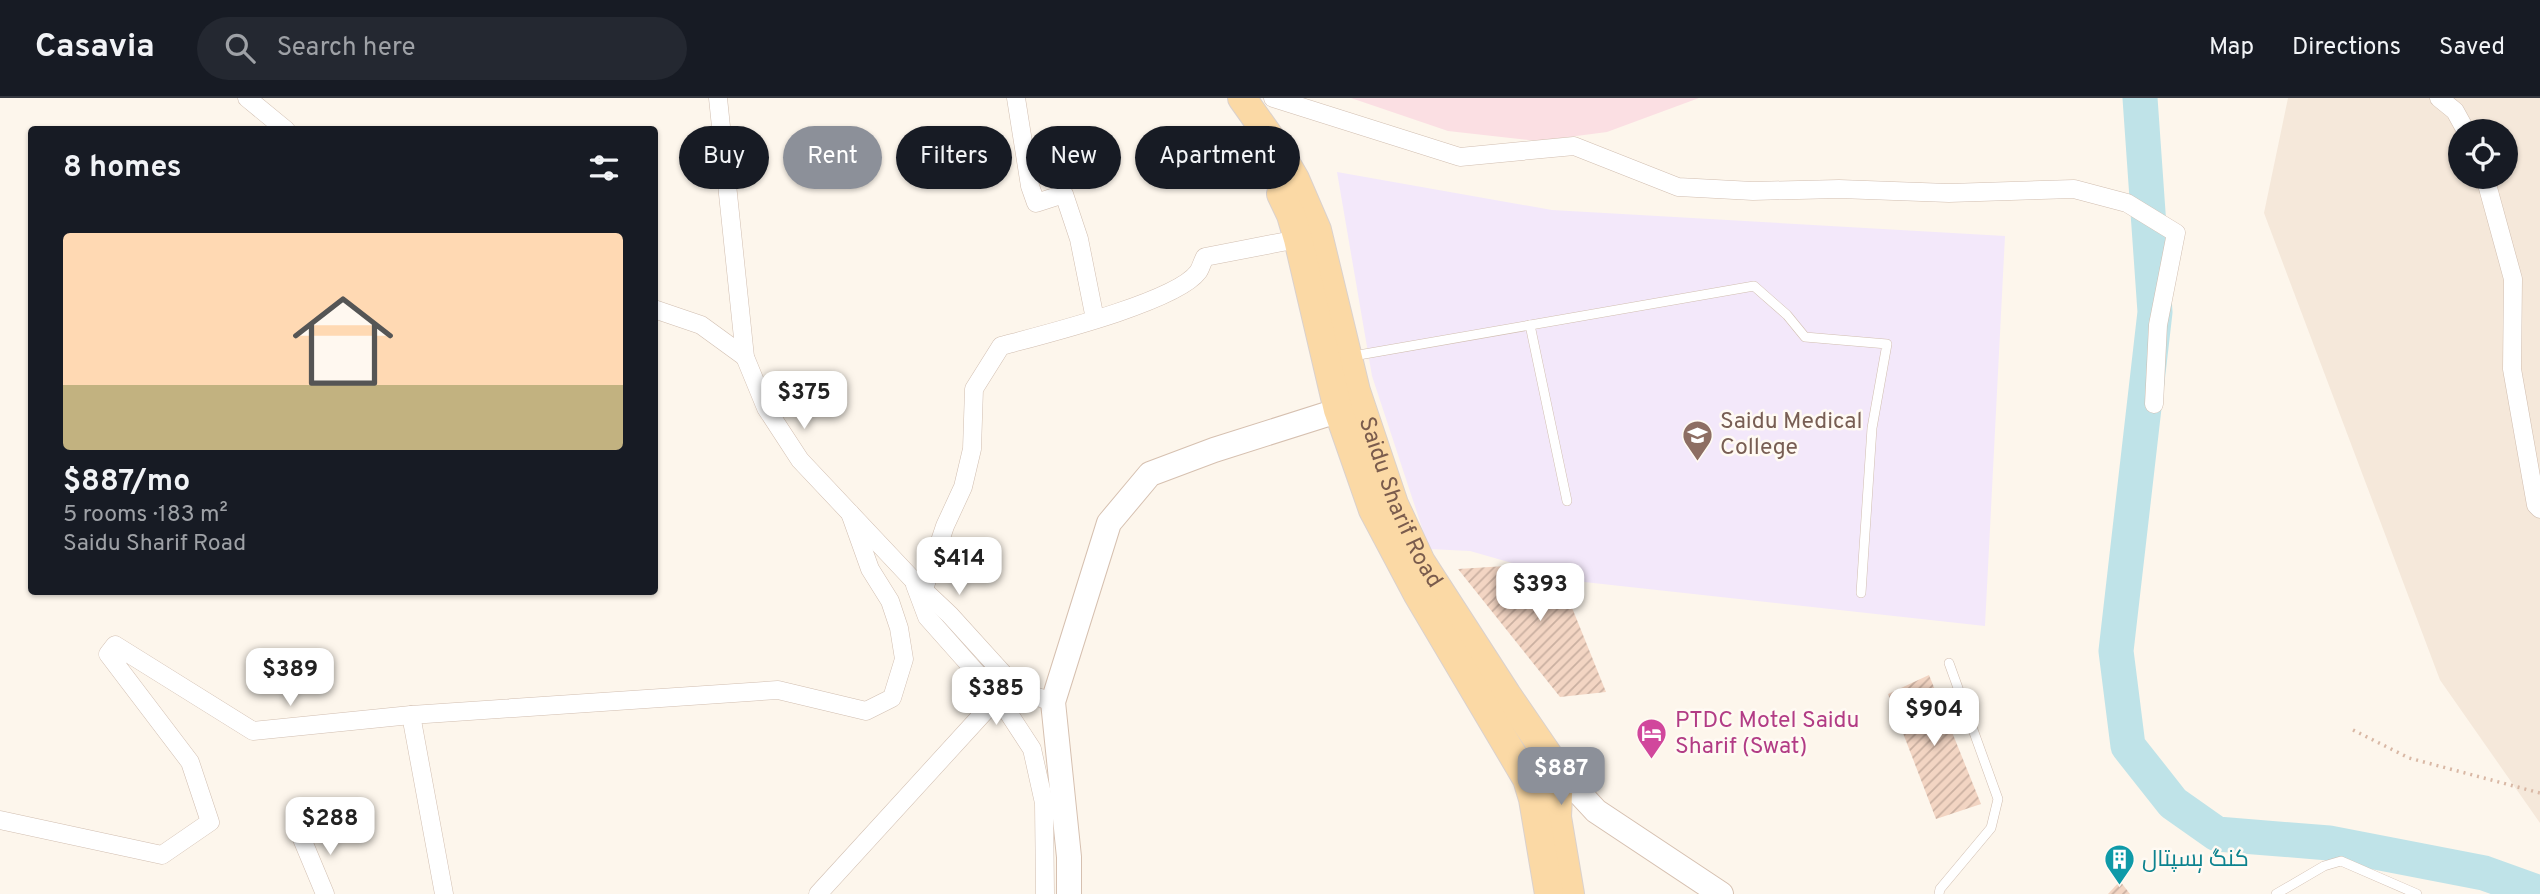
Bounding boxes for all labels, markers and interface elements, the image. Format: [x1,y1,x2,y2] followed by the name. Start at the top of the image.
[197,17,687,80] search box
[35,27,155,69] text: Casavia
[221,29,259,67] icon: search
[277,32,416,65] text: Search here
[2209,33,2254,63] text: Map
[2292,33,2401,63] text: Directions
[2439,33,2505,63] text: Saved
[2448,119,2518,189] map controls
[2448,119,2518,189] button: locate
[679,126,769,189] chip: Buy
[783,126,882,189] chip: Rent
[896,126,1012,189] chip: Filters
[1026,126,1121,189] chip: New
[1135,126,1300,189] chip: Apartment
[585,149,623,187] icon: filters
[63,150,182,187] text: 8 homes
[280,278,406,404] icon: home
[763,372,845,431] pin: $375
[777,379,831,408] text: $375
[1720,408,1862,463] place label: Saidu Medical College
[1351,413,1449,594] street label: Saidu Sharif Road
[1680,418,1714,462] school or university icon: Saidu Medical College
[63,464,190,501] text: $887/mo
[63,501,228,530] text: 5 rooms · 183 m²
[63,530,246,559] text: Saidu Sharif Road
[918,538,1000,597] pin: $414
[933,545,985,574] text: $414
[1499,564,1581,623] pin: $393
[1512,571,1568,600] text: $393
[249,648,331,708] pin: $389
[262,656,318,685] text: $389
[955,668,1037,727] pin: $385
[968,675,1024,704] text: $385
[1893,688,1975,748] pin: $904
[1905,696,1963,725] text: $904
[1675,707,1860,762] place label: PTDC Motel Saidu Sharif (Swat)
[1635,717,1669,761] hotel icon: PTDC Motel Saidu Sharif (Swat)
[1520,748,1602,807] pin: $887
[1534,755,1588,784] text: $887
[289,798,371,857] pin: $288
[302,805,358,834] text: $288
[2102,843,2136,887] building icon: کنگ ہسپتال
[2142,846,2249,875] place label: کنگ ہسپتال

